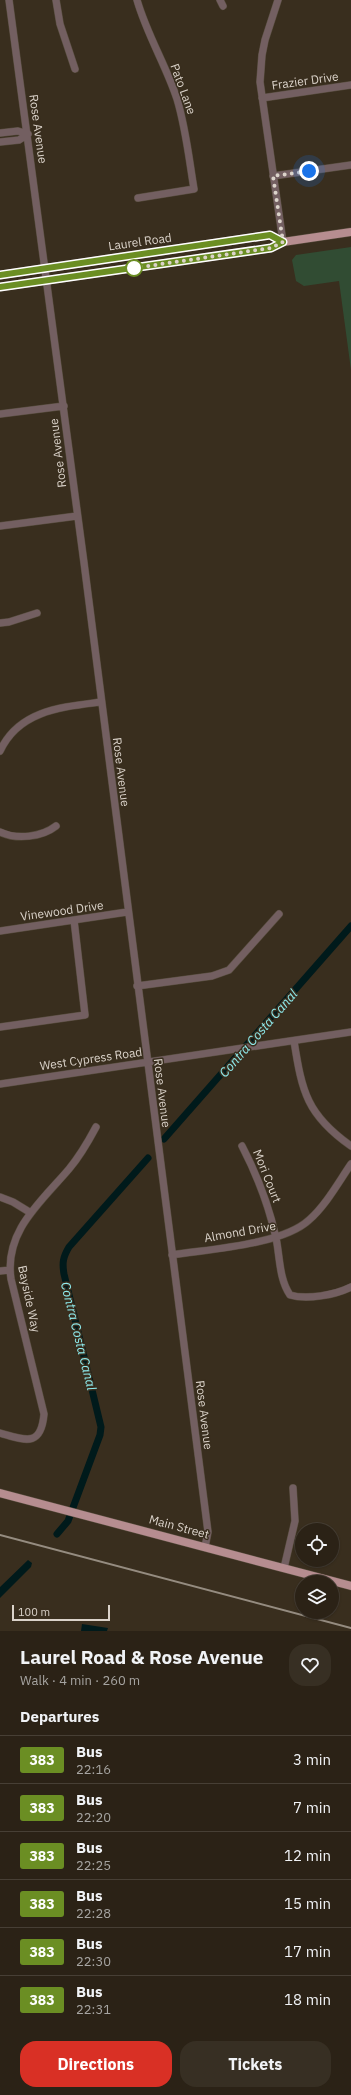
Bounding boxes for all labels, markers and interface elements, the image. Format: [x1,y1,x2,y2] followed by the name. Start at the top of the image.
[167,61,200,117] street label: Pato Lane
[270,68,340,93] street label: Frazier Drive
[26,93,51,165] street label: Rose Avenue
[299,161,319,181] your location
[107,230,173,253] street label: Laurel Road
[125,259,143,277] unlabelled marker
[46,417,69,488] street label: Rose Avenue
[110,737,133,808] street label: Rose Avenue
[19,897,105,924] street label: Vinewood Drive
[216,985,302,1081] water label: Contra Costa Canal
[39,1044,143,1073] street label: West Cypress Road
[151,1058,174,1129] street label: Rose Avenue
[250,1147,285,1205] street label: Mori Court
[203,1218,277,1245] street label: Almond Drive
[15,1264,44,1334] street label: Bayside Way
[57,1280,100,1393] water label: Contra Costa Canal
[193,1380,216,1451] street label: Rose Avenue
[147,1511,211,1542] street label: Main Street
[295,1523,339,1619] map controls
[295,1523,339,1567] button: locate
[295,1575,339,1619] button: layers
[12,1603,110,1622] scale bar
[18,1605,50,1619] text: 100 m
[289,1644,331,1686] button: heart
[20,1645,264,1669] text: Laurel Road & Rose Avenue
[20,1672,140,1689] text: Walk · 4 min · 260 m
[20,1707,99,1726] text: Departures
[76,1742,103,1761] text: Bus
[293,1750,331,1769] text: 3 min
[29,1751,55,1769] text: 383
[76,1761,111,1778] text: 22:16
[76,1790,103,1809] text: Bus
[293,1798,331,1817] text: 7 min
[29,1799,55,1817] text: 383
[76,1809,111,1826] text: 22:20
[76,1838,103,1857] text: Bus
[284,1846,331,1865] text: 12 min
[29,1847,55,1865] text: 383
[76,1857,111,1874] text: 22:25
[76,1886,103,1905] text: Bus
[284,1894,331,1913] text: 15 min
[29,1895,55,1913] text: 383
[76,1905,111,1922] text: 22:28
[76,1934,103,1953] text: Bus
[284,1942,331,1961] text: 17 min
[29,1943,55,1961] text: 383
[76,1953,111,1970] text: 22:30
[76,1982,103,2001] text: Bus
[284,1990,331,2009] text: 18 min
[29,1991,55,2009] text: 383
[76,2001,111,2018] text: 22:31
[20,2041,172,2087] button: Directions
[180,2041,331,2087] button: Tickets

